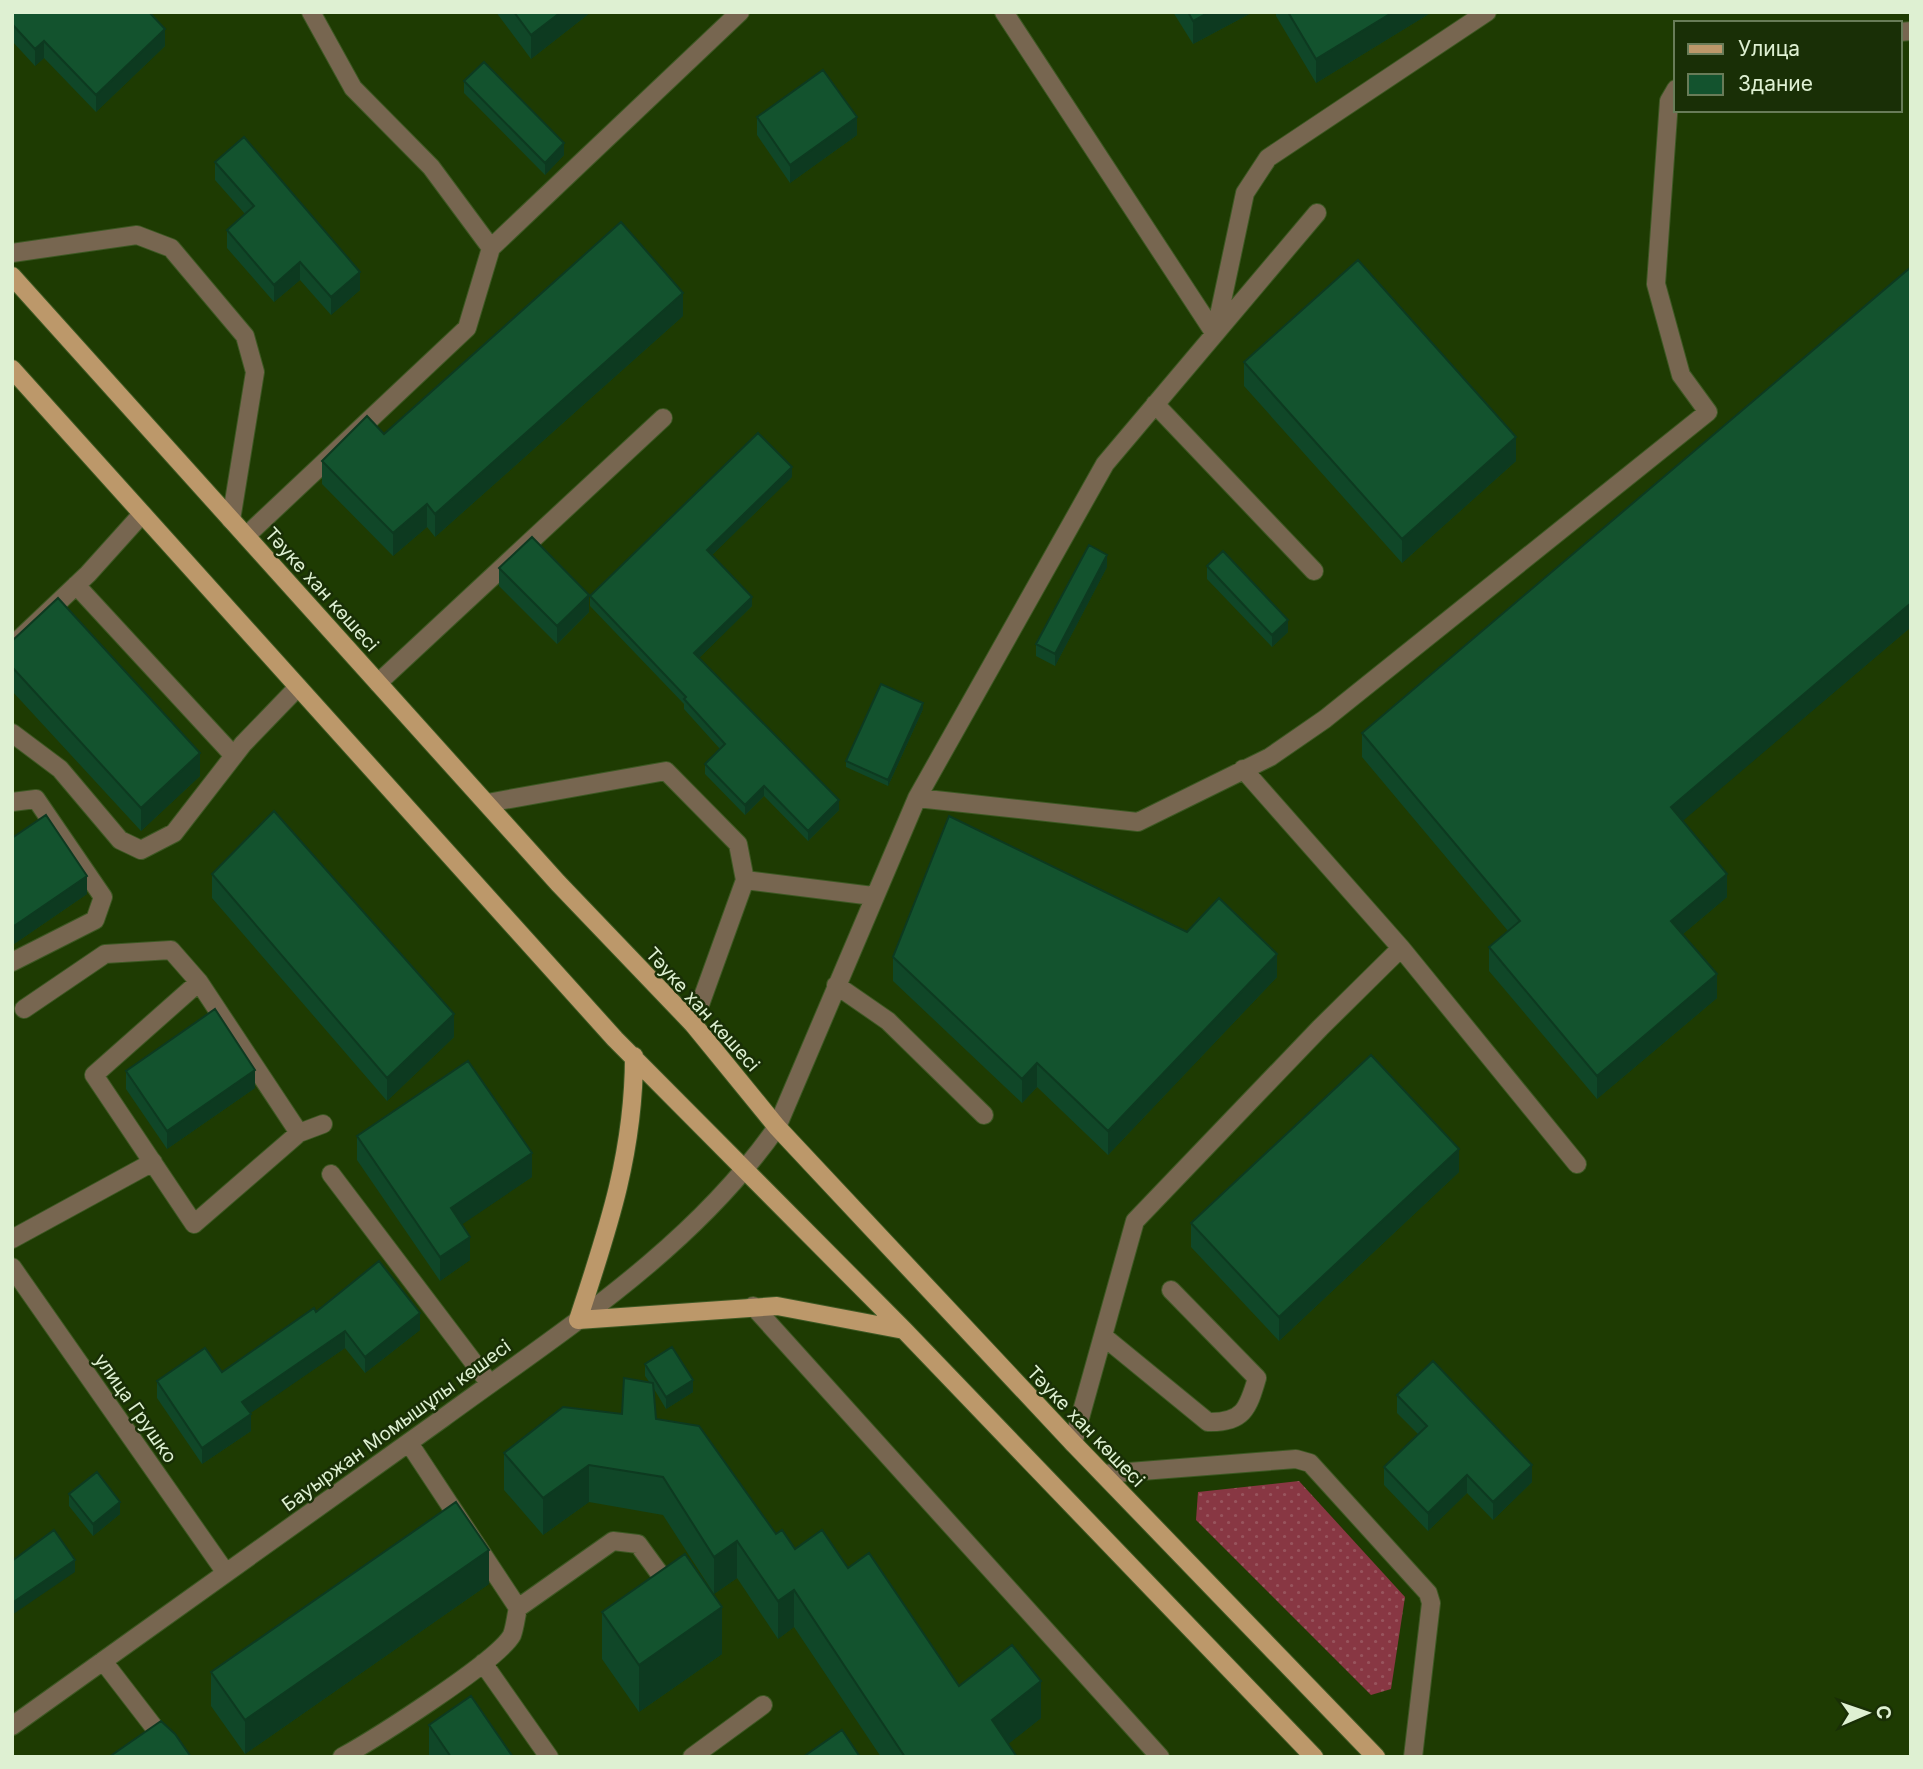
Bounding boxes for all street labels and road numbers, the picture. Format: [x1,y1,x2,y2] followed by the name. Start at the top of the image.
[260,522,384,656] street label: Тәуке хан көшесі
[641,942,765,1076] street label: Тәуке хан көшесі
[277,1335,515,1516] street label: Бауыржан Момышұлы көшесі
[89,1349,182,1467] street label: улица Грушко
[1022,1361,1149,1492] street label: Тәуке хан көшесі

